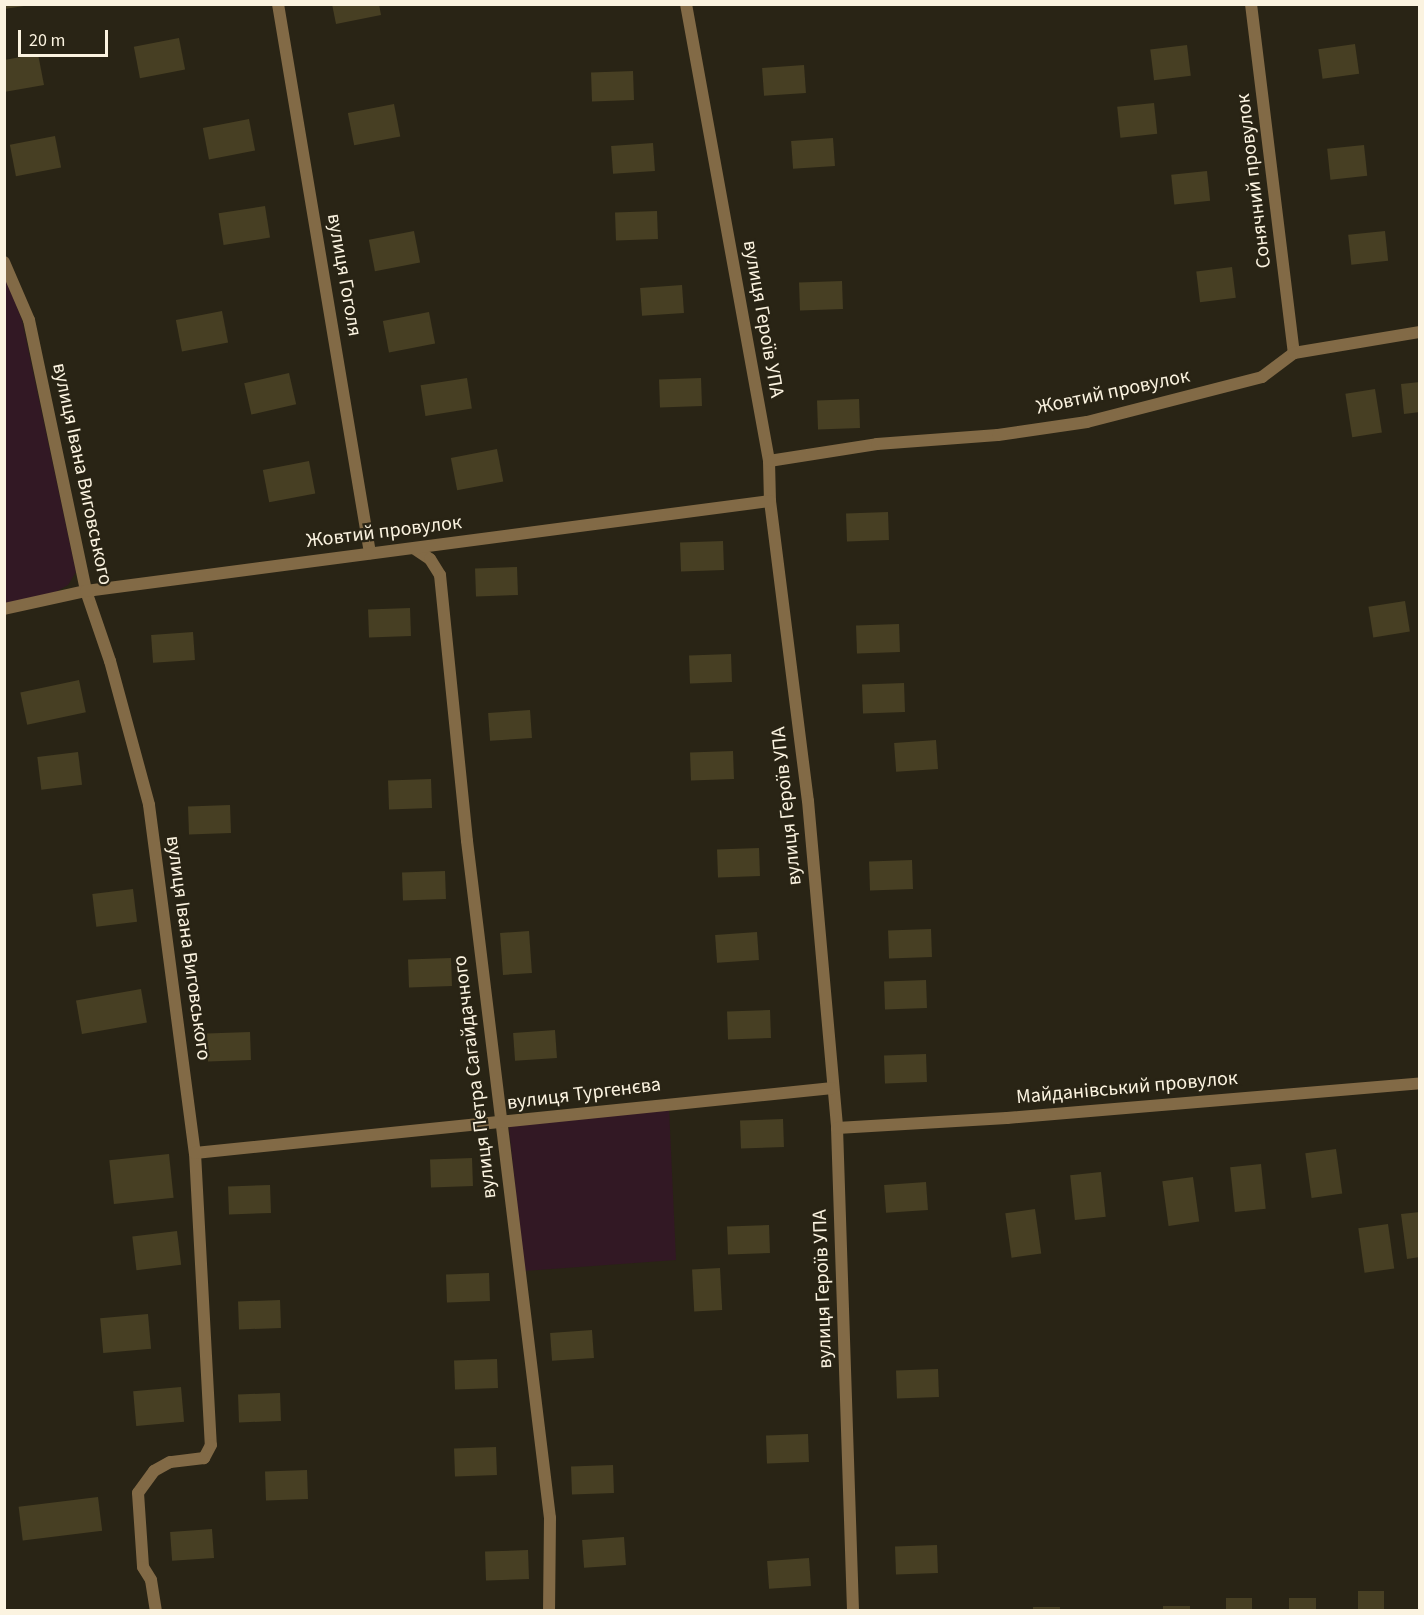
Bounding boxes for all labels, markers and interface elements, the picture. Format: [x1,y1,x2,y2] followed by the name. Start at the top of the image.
[21,18,111,56] scale bar
[29,28,65,53] text: 20 m
[1231,92,1277,270] street label: Сонячний провулок
[321,212,367,338] street label: вулиця Гоголя
[737,238,789,400] street label: вулиця Героїв УПА
[47,361,117,587] street label: вулиця Івана Виговського
[1034,364,1192,420] street label: Жовтий провулок
[305,511,463,553] street label: Жовтий провулок
[767,725,807,887] street label: вулиця Героїв УПА
[160,834,216,1062] street label: вулиця Івана Виговського
[448,954,502,1200] street label: вулиця Петра Сагайдачного
[1015,1066,1239,1110] street label: Майданівський провулок
[506,1073,662,1115] street label: вулиця Тургенєва
[808,1209,838,1369] street label: вулиця Героїв УПА

